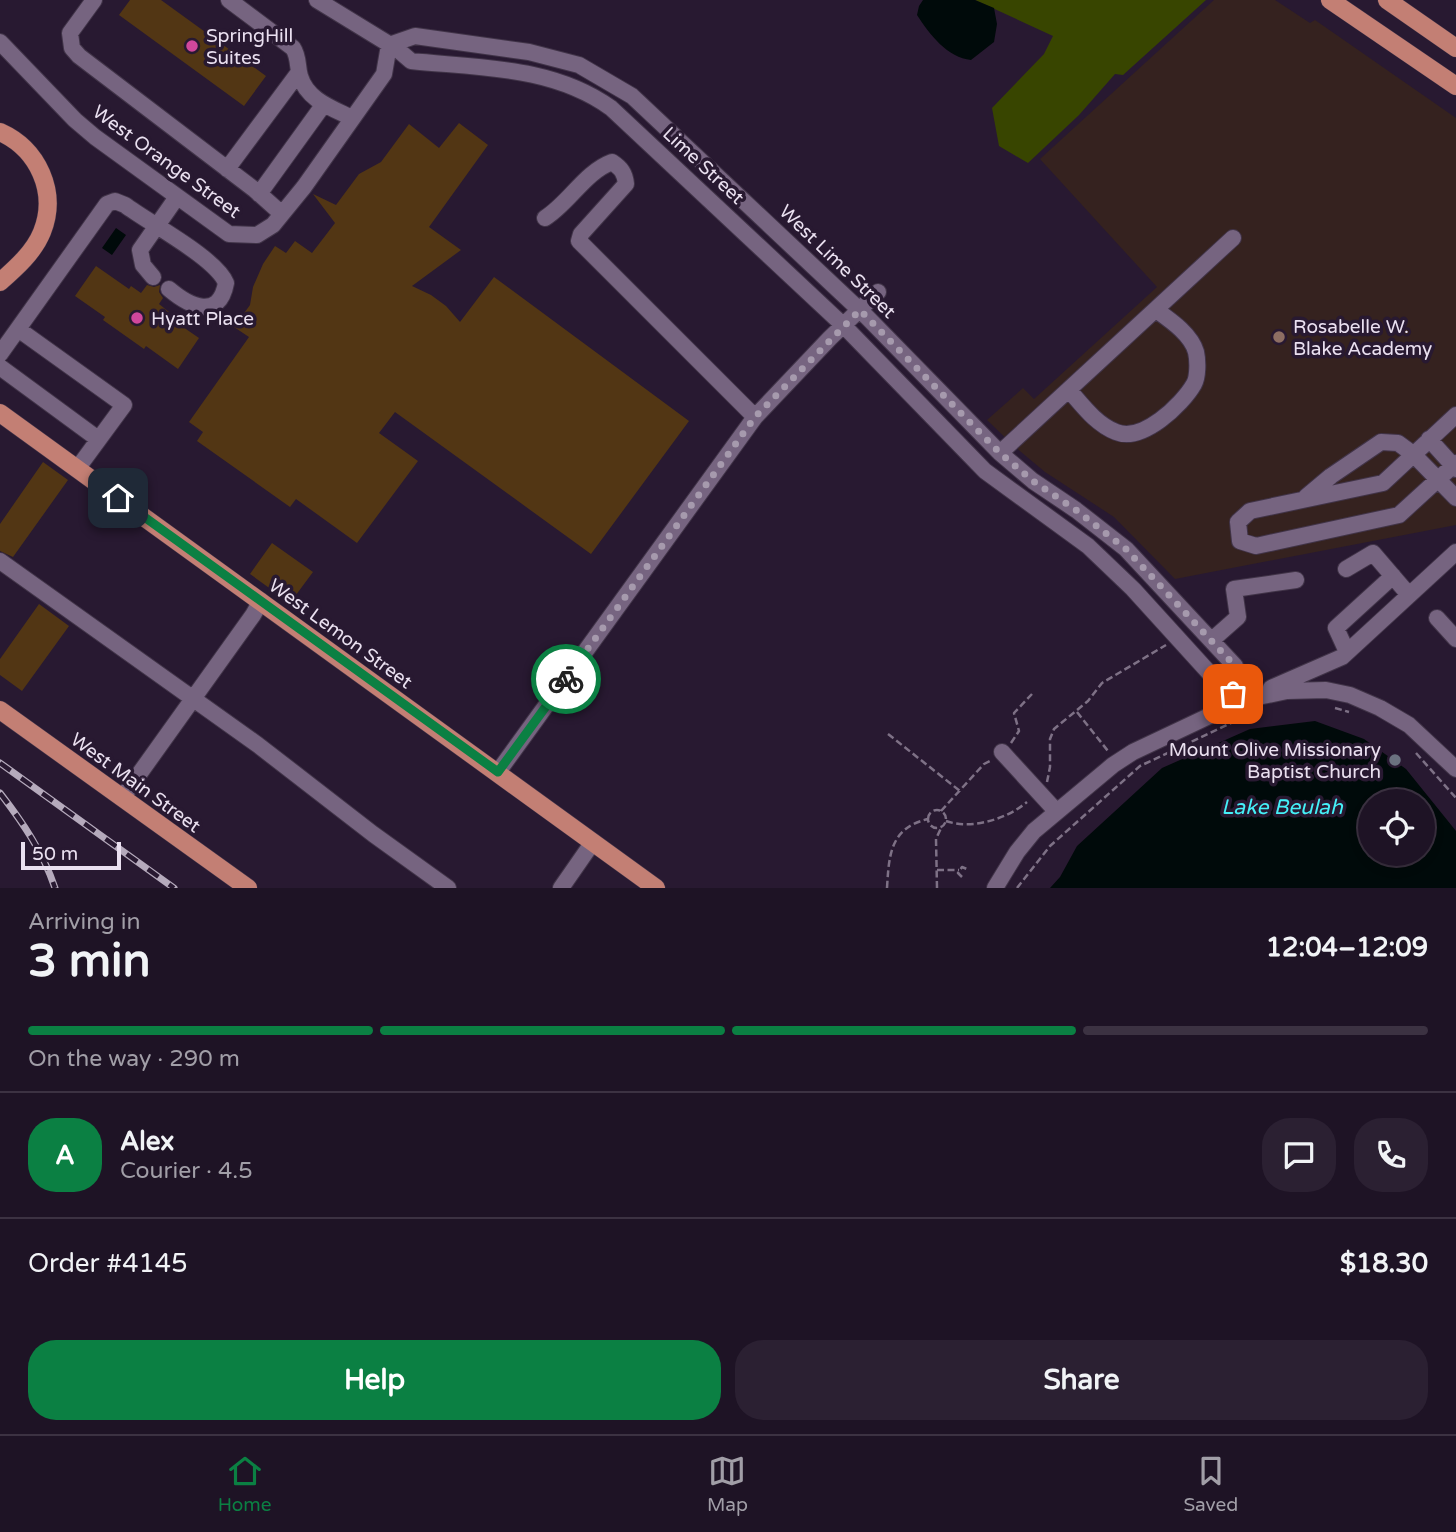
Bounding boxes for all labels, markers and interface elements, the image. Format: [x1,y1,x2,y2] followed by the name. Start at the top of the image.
[206,25,293,69] place label: SpringHill Suites
[184,38,200,54] marker: SpringHill Suites
[88,101,245,223] street label: West Orange Street
[658,123,749,209] street label: Lime Street
[774,201,900,323] street label: West Lime Street
[151,308,254,330] place label: Hyatt Place
[129,310,145,326] marker: Hyatt Place
[1293,316,1432,360] place label: Rosabelle W. Blake Academy
[1271,329,1287,345] marker: Rosabelle W. Blake Academy
[88,468,148,528] pin
[99,479,137,517] icon: home
[264,574,416,693] street label: West Lemon Street
[531,644,601,714] courier
[547,660,585,698] icon: bike
[1203,664,1263,724] pin
[1214,675,1252,713] icon: bag
[66,728,205,837] street label: West Main Street
[1169,739,1381,783] place label: Mount Olive Missionary Baptist Church
[1387,752,1403,768] marker: Mount Olive Missionary Baptist Church
[1358,789,1435,866] map controls
[1358,789,1435,866] button: locate
[1221,795,1344,820] water label: Lake Beulah
[21,839,121,871] scale bar
[32,843,78,865] text: 50 m
[28,908,141,936] text: Arriving in
[1266,932,1428,963] text: 12:04–12:09
[28,934,151,989] text: 3 min
[28,1045,240,1073] text: On the way · 290 m
[1262,1118,1336,1192] button: chat
[1354,1118,1428,1192] button: phone
[120,1126,174,1157] text: Alex
[55,1140,75,1171] text: A
[120,1157,253,1185] text: Courier · 4.5
[28,1248,188,1279] text: Order #4145
[1340,1248,1428,1279] text: $18.30
[28,1340,721,1420] button: Help
[735,1340,1428,1420] button: Share
[218,1452,272,1516] tab: Home
[707,1452,748,1516] tab: Map
[1183,1452,1238,1516] tab: Saved

